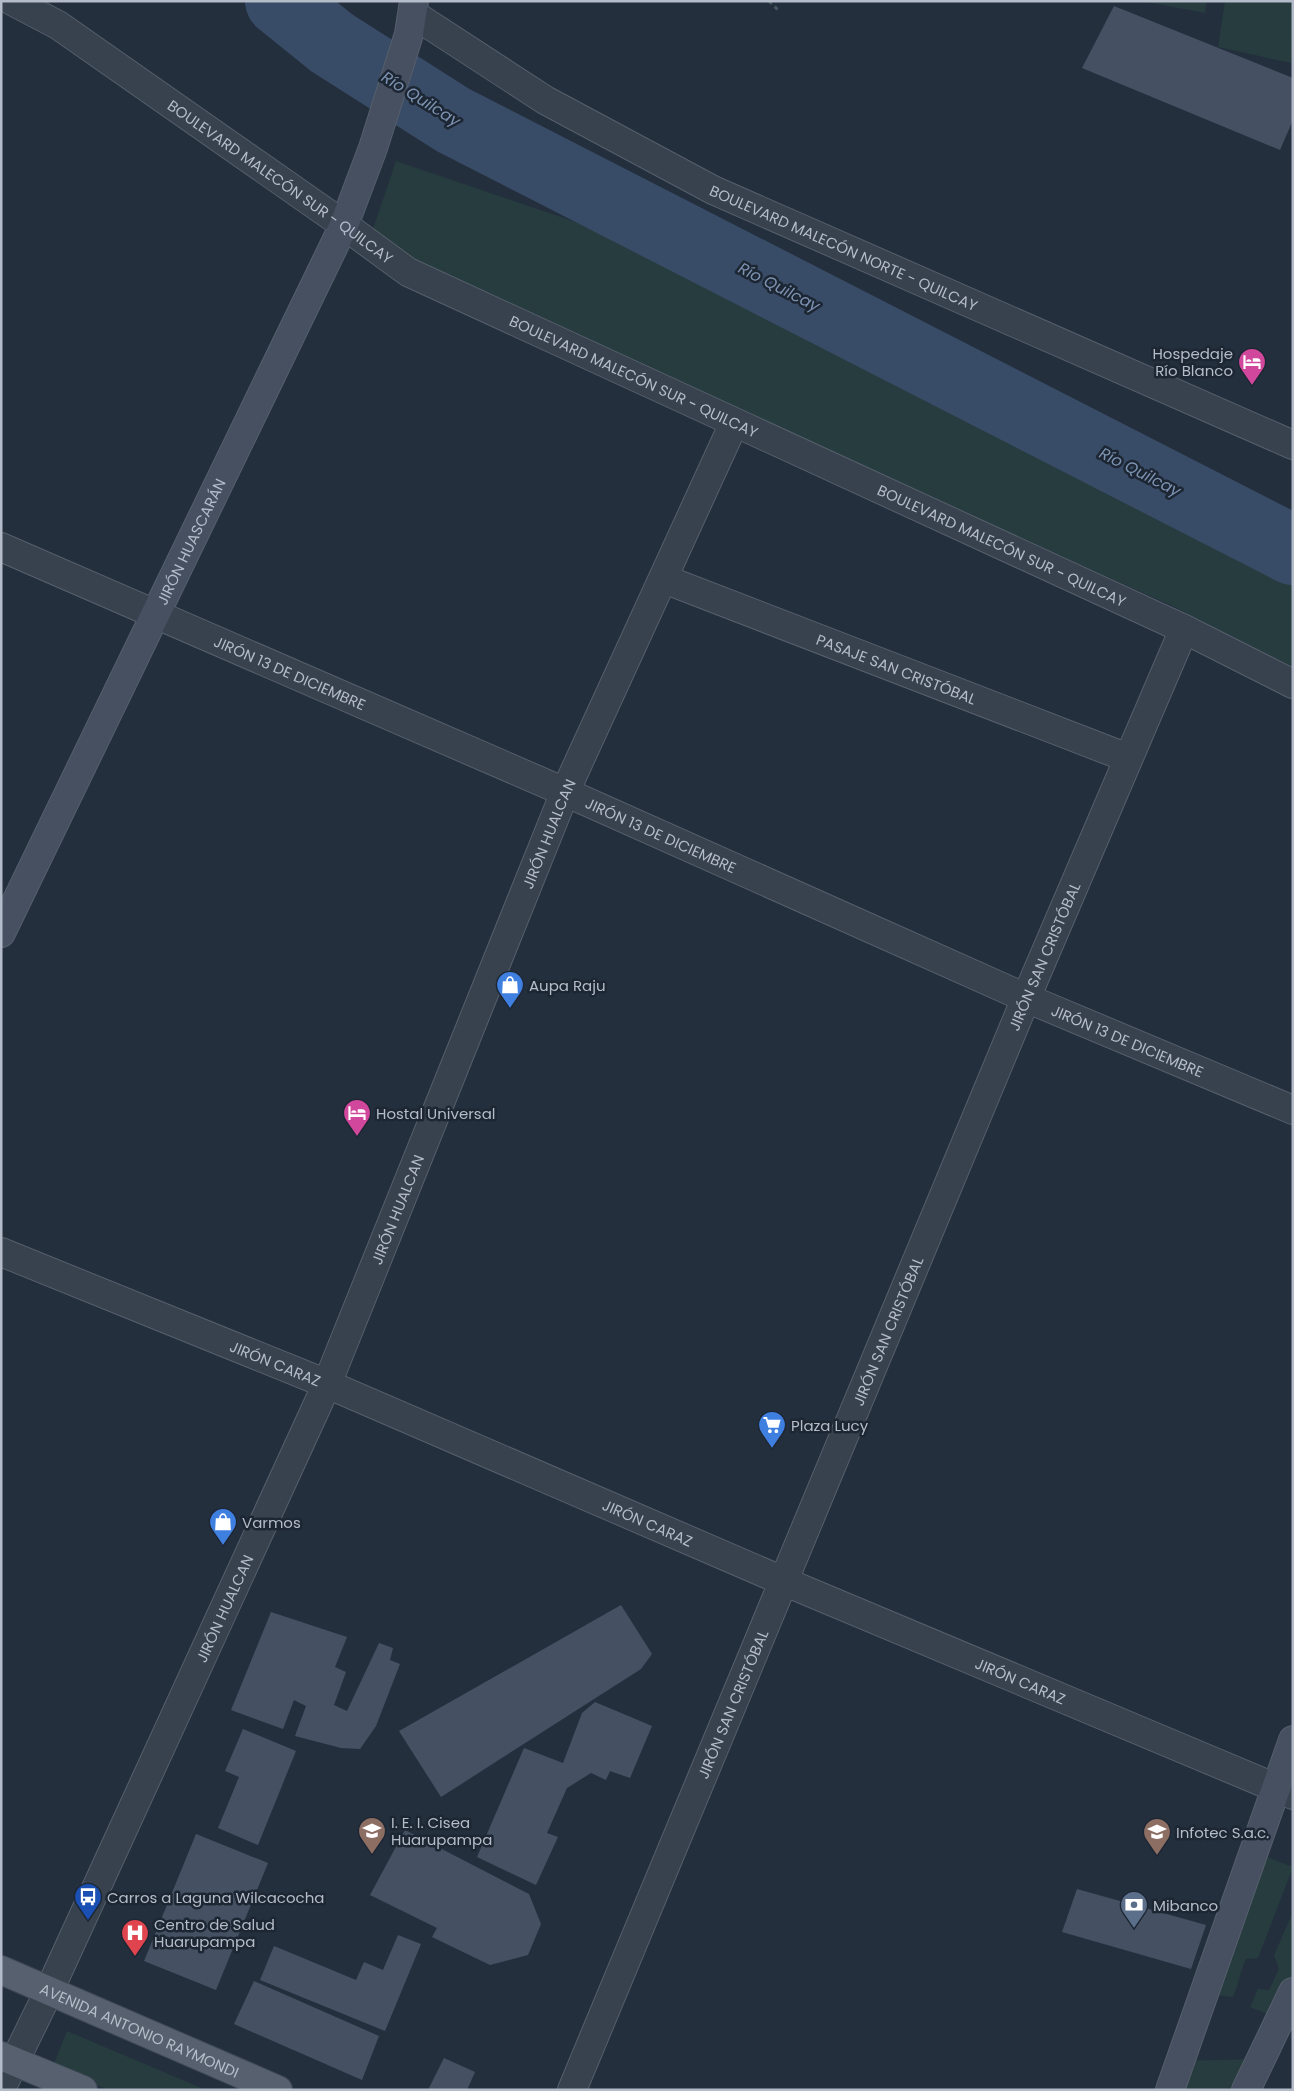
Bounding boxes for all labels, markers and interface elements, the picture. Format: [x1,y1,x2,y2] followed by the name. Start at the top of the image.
[377,66,466,133] water label: Río Quilcay
[164,95,398,268] street label: BOULEVARD MALECÓN SUR - QUILCAY
[706,179,981,316] street label: BOULEVARD MALECÓN NORTE - QUILCAY
[734,257,825,318] water label: Río Quilcay
[506,310,762,442] street label: BOULEVARD MALECÓN SUR - QUILCAY
[1152,343,1233,381] place label: Hospedaje Río Blanco
[1237,347,1267,386] hotel icon: Hospedaje Río Blanco
[1095,442,1186,503] water label: Río Quilcay
[151,475,230,608] street label: JIRÓN HUASCARÁN
[874,479,1130,612] street label: BOULEVARD MALECÓN SUR - QUILCAY
[813,628,980,709] street label: PASAJE SAN CRISTÓBAL
[211,630,369,715] street label: JIRÓN 13 DE DICIEMBRE
[517,775,580,892] street label: JIRÓN HUALCAN
[582,792,740,878] street label: JIRÓN 13 DE DICIEMBRE
[1003,878,1085,1034] street label: JIRÓN SAN CRISTÓBAL
[495,970,525,1009] shop icon: Aupa Raju
[529,975,606,996] place label: Aupa Raju
[1048,999,1207,1082] street label: JIRÓN 13 DE DICIEMBRE
[342,1098,372,1137] hotel icon: Hostal Universal
[376,1103,496,1124] place label: Hostal Universal
[366,1151,429,1267] street label: JIRÓN HUALCAN
[847,1253,928,1409] street label: JIRÓN SAN CRISTÓBAL
[227,1335,324,1391] street label: JIRÓN CARAZ
[757,1410,787,1449] supermarket icon: Plaza Lucy
[791,1415,869,1436] place label: Plaza Lucy
[599,1494,696,1551] street label: JIRÓN CARAZ
[208,1507,238,1546] shop icon: Varmos
[242,1512,301,1533] place label: Varmos
[190,1551,258,1666] street label: JIRÓN HUALCAN
[692,1626,773,1782] street label: JIRÓN SAN CRISTÓBAL
[972,1652,1069,1709] street label: JIRÓN CARAZ
[391,1812,492,1850] place label: I. E. I. Cisea Huarupampa
[357,1816,387,1855] school or university icon: I. E. I. Cisea Huarupampa
[1142,1817,1172,1856] school or university icon: Infotec S.a.c.
[1176,1822,1269,1843] place label: Infotec S.a.c.
[73,1882,103,1921] bus stop icon: Carros a Laguna Wilcacocha
[107,1887,324,1908] place label: Carros a Laguna Wilcacocha
[1119,1890,1149,1929] bank icon: Mibanco
[1153,1895,1218,1916] place label: Mibanco
[154,1914,275,1952] place label: Centro de Salud Huarupampa
[120,1918,150,1957] hospital icon: Centro de Salud Huarupampa
[37,1978,242,2082] street label: AVENIDA ANTONIO RAYMONDI

